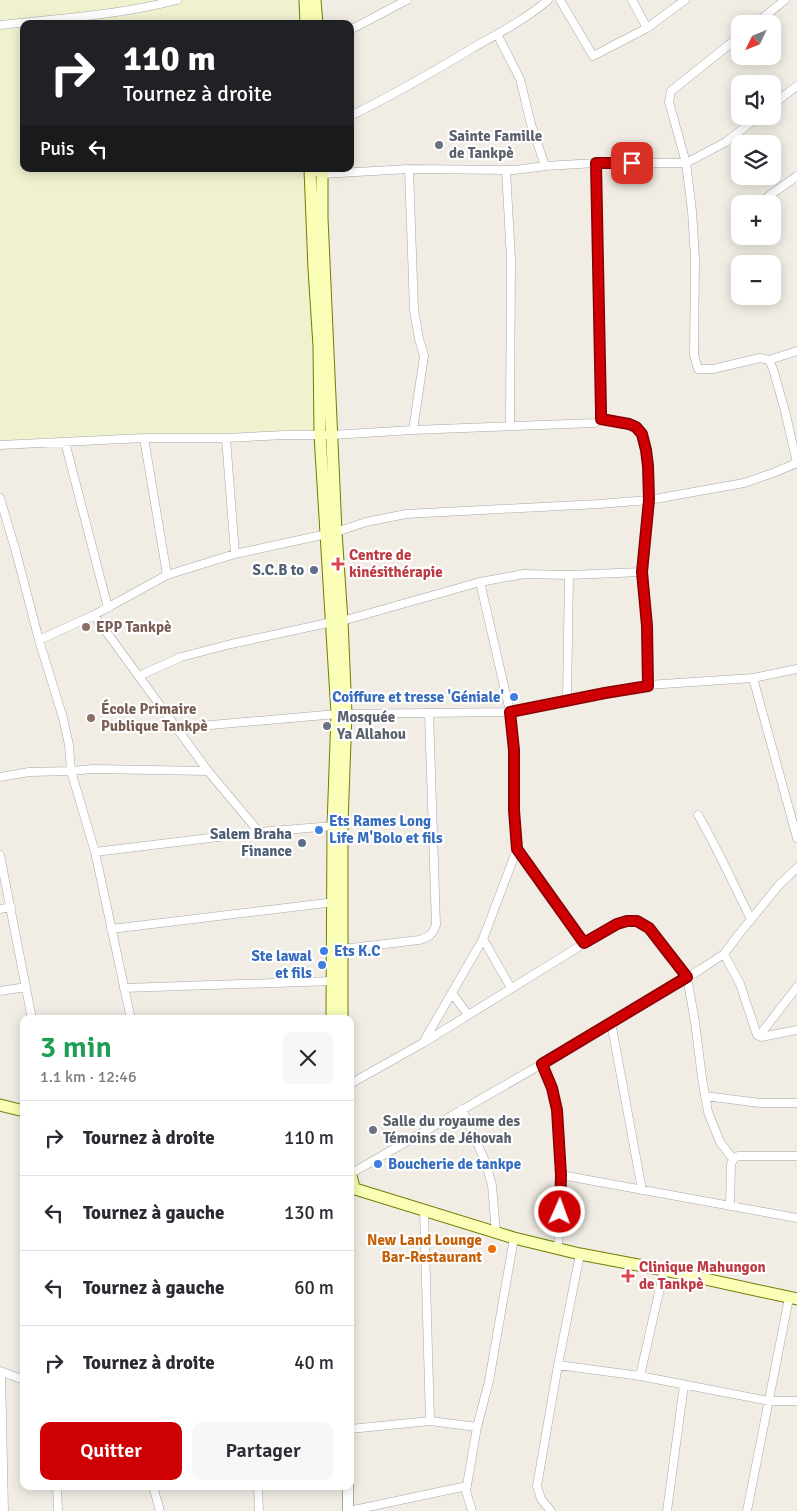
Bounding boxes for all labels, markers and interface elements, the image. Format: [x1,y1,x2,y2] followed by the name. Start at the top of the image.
[731,15,781,65] north arrow
[731,15,781,305] map controls
[123,37,216,80] text: 110 m
[40,40,105,105] icon: right
[731,75,781,125] button: sound
[123,80,272,107] text: Tournez à droite
[449,127,542,162] place label: Sainte Famille de Tankpè
[84,135,112,163] icon: left
[731,135,781,185] button: layers
[40,137,74,161] text: Puis
[433,139,445,151] marker: Sainte Famille de Tankpè
[611,142,653,184] pin
[618,149,646,177] icon: arrive
[731,195,781,245] button: +
[731,255,781,305] button: −
[349,546,443,581] place label: Centre de kinésithérapie
[331,557,345,571] marker: Centre de kinésithérapie
[252,561,304,579] place label: S.C.B to
[308,564,320,576] marker: S.C.B to
[96,618,171,636] place label: EPP Tankpè
[80,621,92,633] marker: EPP Tankpè
[332,688,504,706] place label: Coiffure et tresse 'Géniale'
[508,691,520,703] marker: Coiffure et tresse 'Géniale'
[101,699,208,735] place label: École Primaire Publique Tankpè
[336,708,406,743] place label: Mosquée Ya Allahou
[85,712,97,724] marker: École Primaire Publique Tankpè
[321,720,333,732] marker: Mosquée Ya Allahou
[329,812,443,847] place label: Ets Rames Long Life M'Bolo et fils
[313,824,325,836] marker: Ets Rames Long Life M'Bolo et fils
[210,825,292,860] place label: Salem Braha Finance
[296,837,308,849] marker: Salem Braha Finance
[334,942,380,960] place label: Ets K.C
[318,945,330,957] marker: Ets K.C
[251,947,312,982] place label: Ste lawal et fils
[316,959,328,971] marker: Ste lawal et fils
[40,1029,112,1066] text: 3 min
[282,1032,334,1084] button: close
[40,1067,137,1087] text: 1.1 km · 12:46
[383,1112,521,1147] place label: Salle du royaume des Témoins de Jéhovah
[40,1124,68,1152] icon: right
[367,1124,379,1136] marker: Salle du royaume des Témoins de Jéhovah
[83,1126,215,1150] text: Tournez à droite
[284,1126,334,1150] text: 110 m
[388,1155,521,1173] place label: Boucherie de tankpe
[372,1158,384,1170] marker: Boucherie de tankpe
[533,1185,585,1237] position arrow
[40,1199,68,1227] icon: left
[83,1201,224,1225] text: Tournez à gauche
[284,1201,334,1225] text: 130 m
[367,1231,482,1266] place label: New Land Lounge Bar-Restaurant
[486,1243,498,1255] marker: New Land Lounge Bar-Restaurant
[639,1258,766,1293] place label: Clinique Mahungon de Tankpè
[621,1269,635,1283] marker: Clinique Mahungon de Tankpè
[40,1274,68,1302] icon: left
[83,1276,224,1300] text: Tournez à gauche
[294,1276,334,1300] text: 60 m
[40,1349,68,1377] icon: right
[83,1351,215,1375] text: Tournez à droite
[294,1351,334,1375] text: 40 m
[40,1422,182,1480] button: Quitter
[192,1422,334,1480] button: Partager

